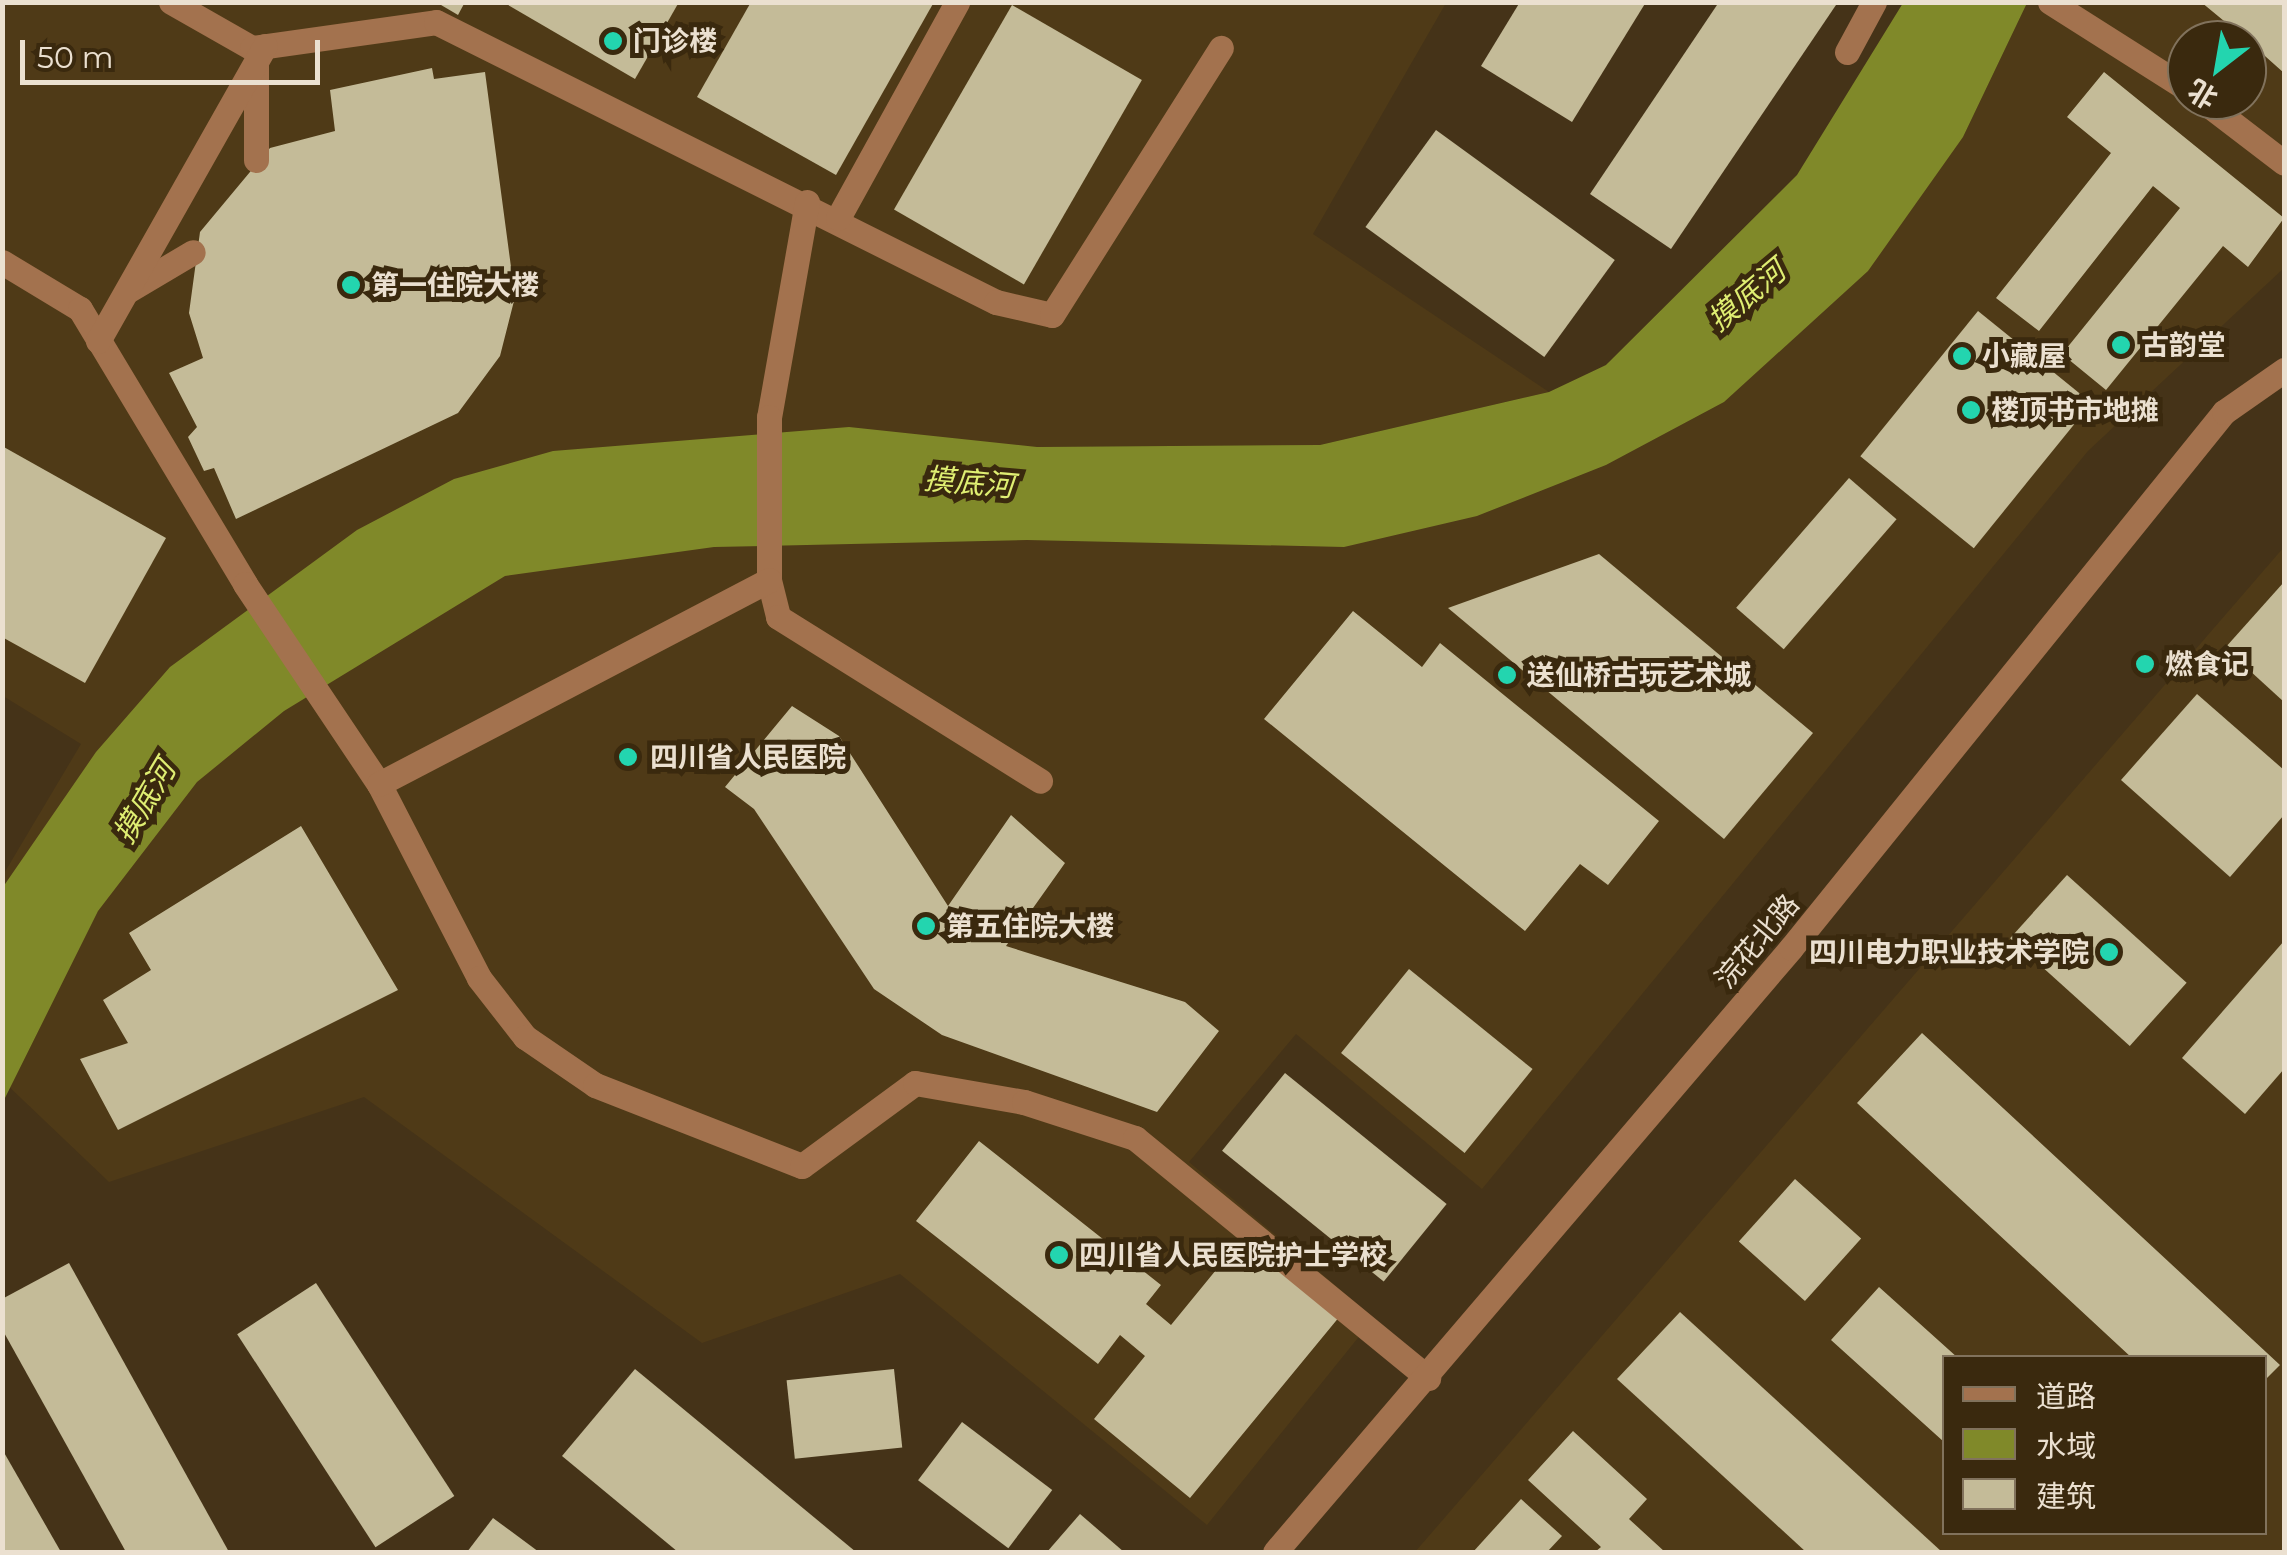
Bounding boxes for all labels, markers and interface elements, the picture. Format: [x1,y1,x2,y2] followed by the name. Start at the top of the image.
[25,20,325,82] scale bar
[2167,20,2267,120] north arrow
[633,24,717,58] place label: 门诊楼
[602,30,624,52] marker: 门诊楼
[37,39,114,76] text: 50 m
[2182,72,2223,116] text: 北
[1701,253,1793,339] water label: 摸底河
[371,268,539,302] place label: 第一住院大楼
[340,274,362,296] marker: 第一住院大楼
[2141,328,2225,362] place label: 古韵堂
[2110,334,2132,356] marker: 古韵堂
[1982,339,2066,373] place label: 小藏屋
[1951,345,1973,367] marker: 小藏屋
[1991,393,2159,427] place label: 楼顶书市地摊
[1960,399,1982,421] marker: 楼顶书市地摊
[923,461,1015,505] water label: 摸底河
[2165,647,2249,681] place label: 燃食记
[2134,653,2156,675] marker: 燃食记
[1527,658,1751,692] place label: 送仙桥古玩艺术城
[1496,664,1518,686] marker: 送仙桥古玩艺术城
[650,740,846,774] place label: 四川省人民医院
[615,744,641,770] marker: 四川省人民医院
[106,754,184,850] water label: 摸底河
[1708,887,1806,995] street label: 浣花北路
[946,909,1114,943] place label: 第五住院大楼
[915,915,937,937] marker: 第五住院大楼
[1809,935,2089,969] place label: 四川电力职业技术学院
[2098,941,2120,963] marker: 四川电力职业技术学院
[1079,1238,1387,1272] place label: 四川省人民医院护士学校
[1048,1244,1070,1266] marker: 四川省人民医院护士学校
[1942,1355,2267,1535] legend
[2036,1378,2096,1415] text: 道路
[2036,1428,2096,1465] text: 水域
[2036,1478,2096,1515] text: 建筑

